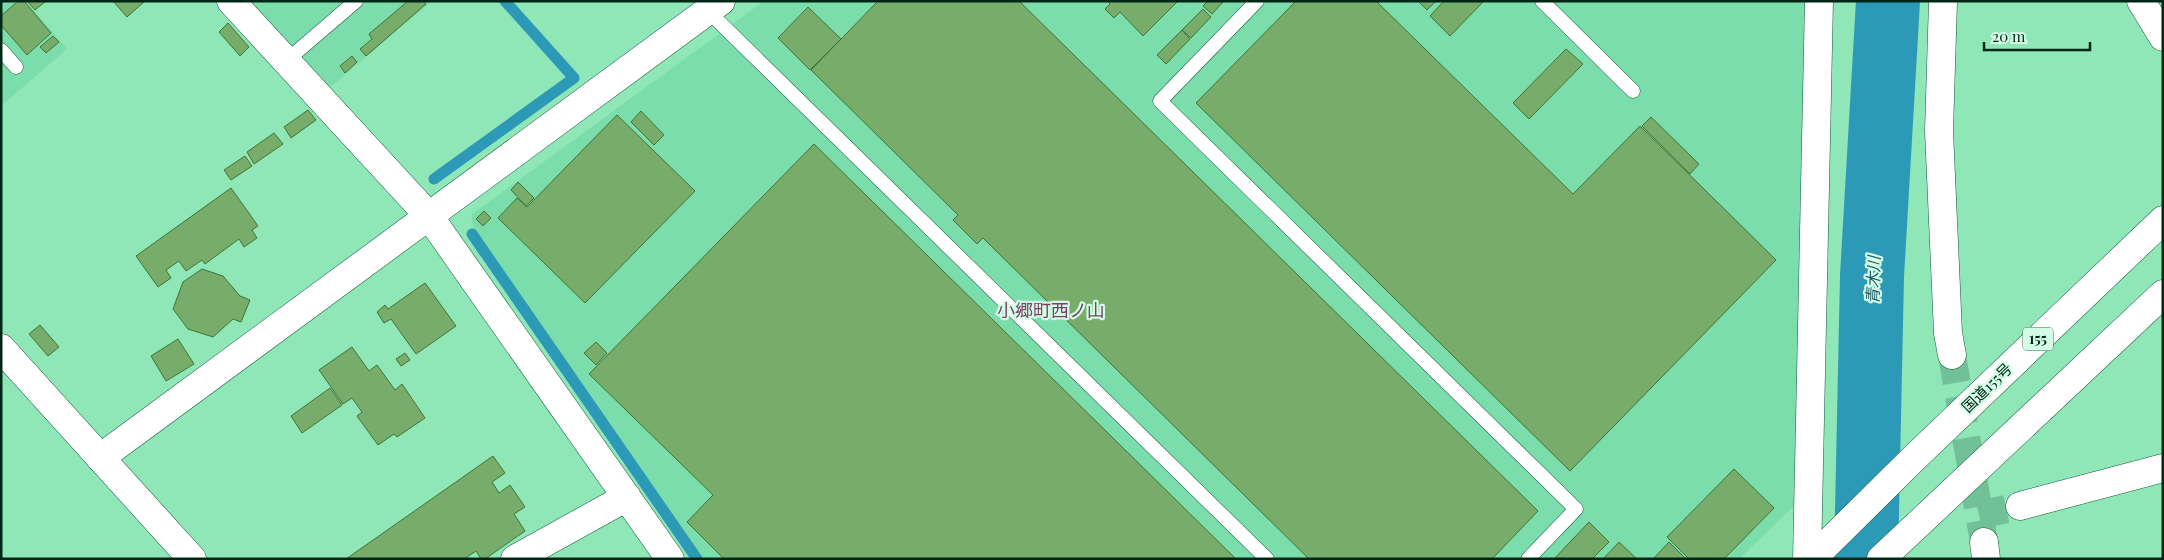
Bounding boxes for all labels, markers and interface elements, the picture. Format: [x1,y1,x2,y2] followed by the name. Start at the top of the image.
[1984,20,2090,52] scale bar
[1992,26,2026,46] text: 20 m
[1861,254,1884,304] water label: 青木川
[997,298,1105,322] district label: 小郷町西ノ山
[2023,328,2053,350] road number: 155
[1957,358,2016,416] street label: 国道155号

